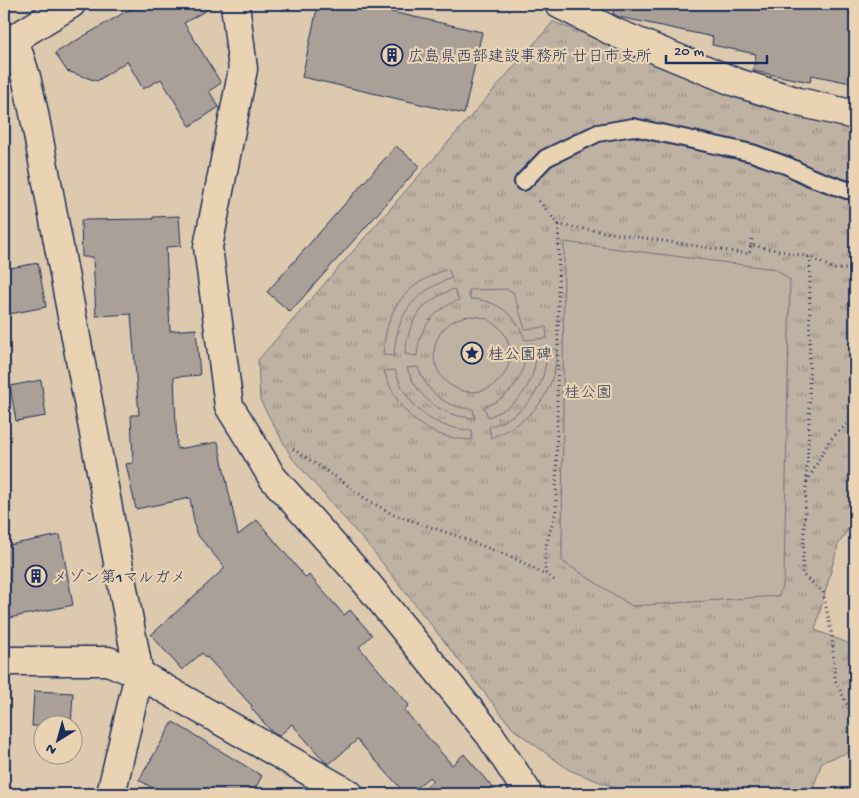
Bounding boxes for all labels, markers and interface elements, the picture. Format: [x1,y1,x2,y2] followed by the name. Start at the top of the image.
[666,32,768,64] scale bar
[380,43,404,67] building icon: 広島県西部建設事務所 廿日市支所
[674,43,704,61] text: 20 m
[408,47,652,68] place label: 広島県西部建設事務所 廿日市支所
[460,341,484,365] place icon: 桂公園碑
[488,346,552,366] place label: 桂公園碑
[564,384,612,404] park label: 桂公園
[24,564,48,588] building icon: メゾン第1マルガメ
[52,568,186,589] place label: メゾン第1マルガメ
[32,716,82,766] north arrow
[43,739,60,758] text: N

